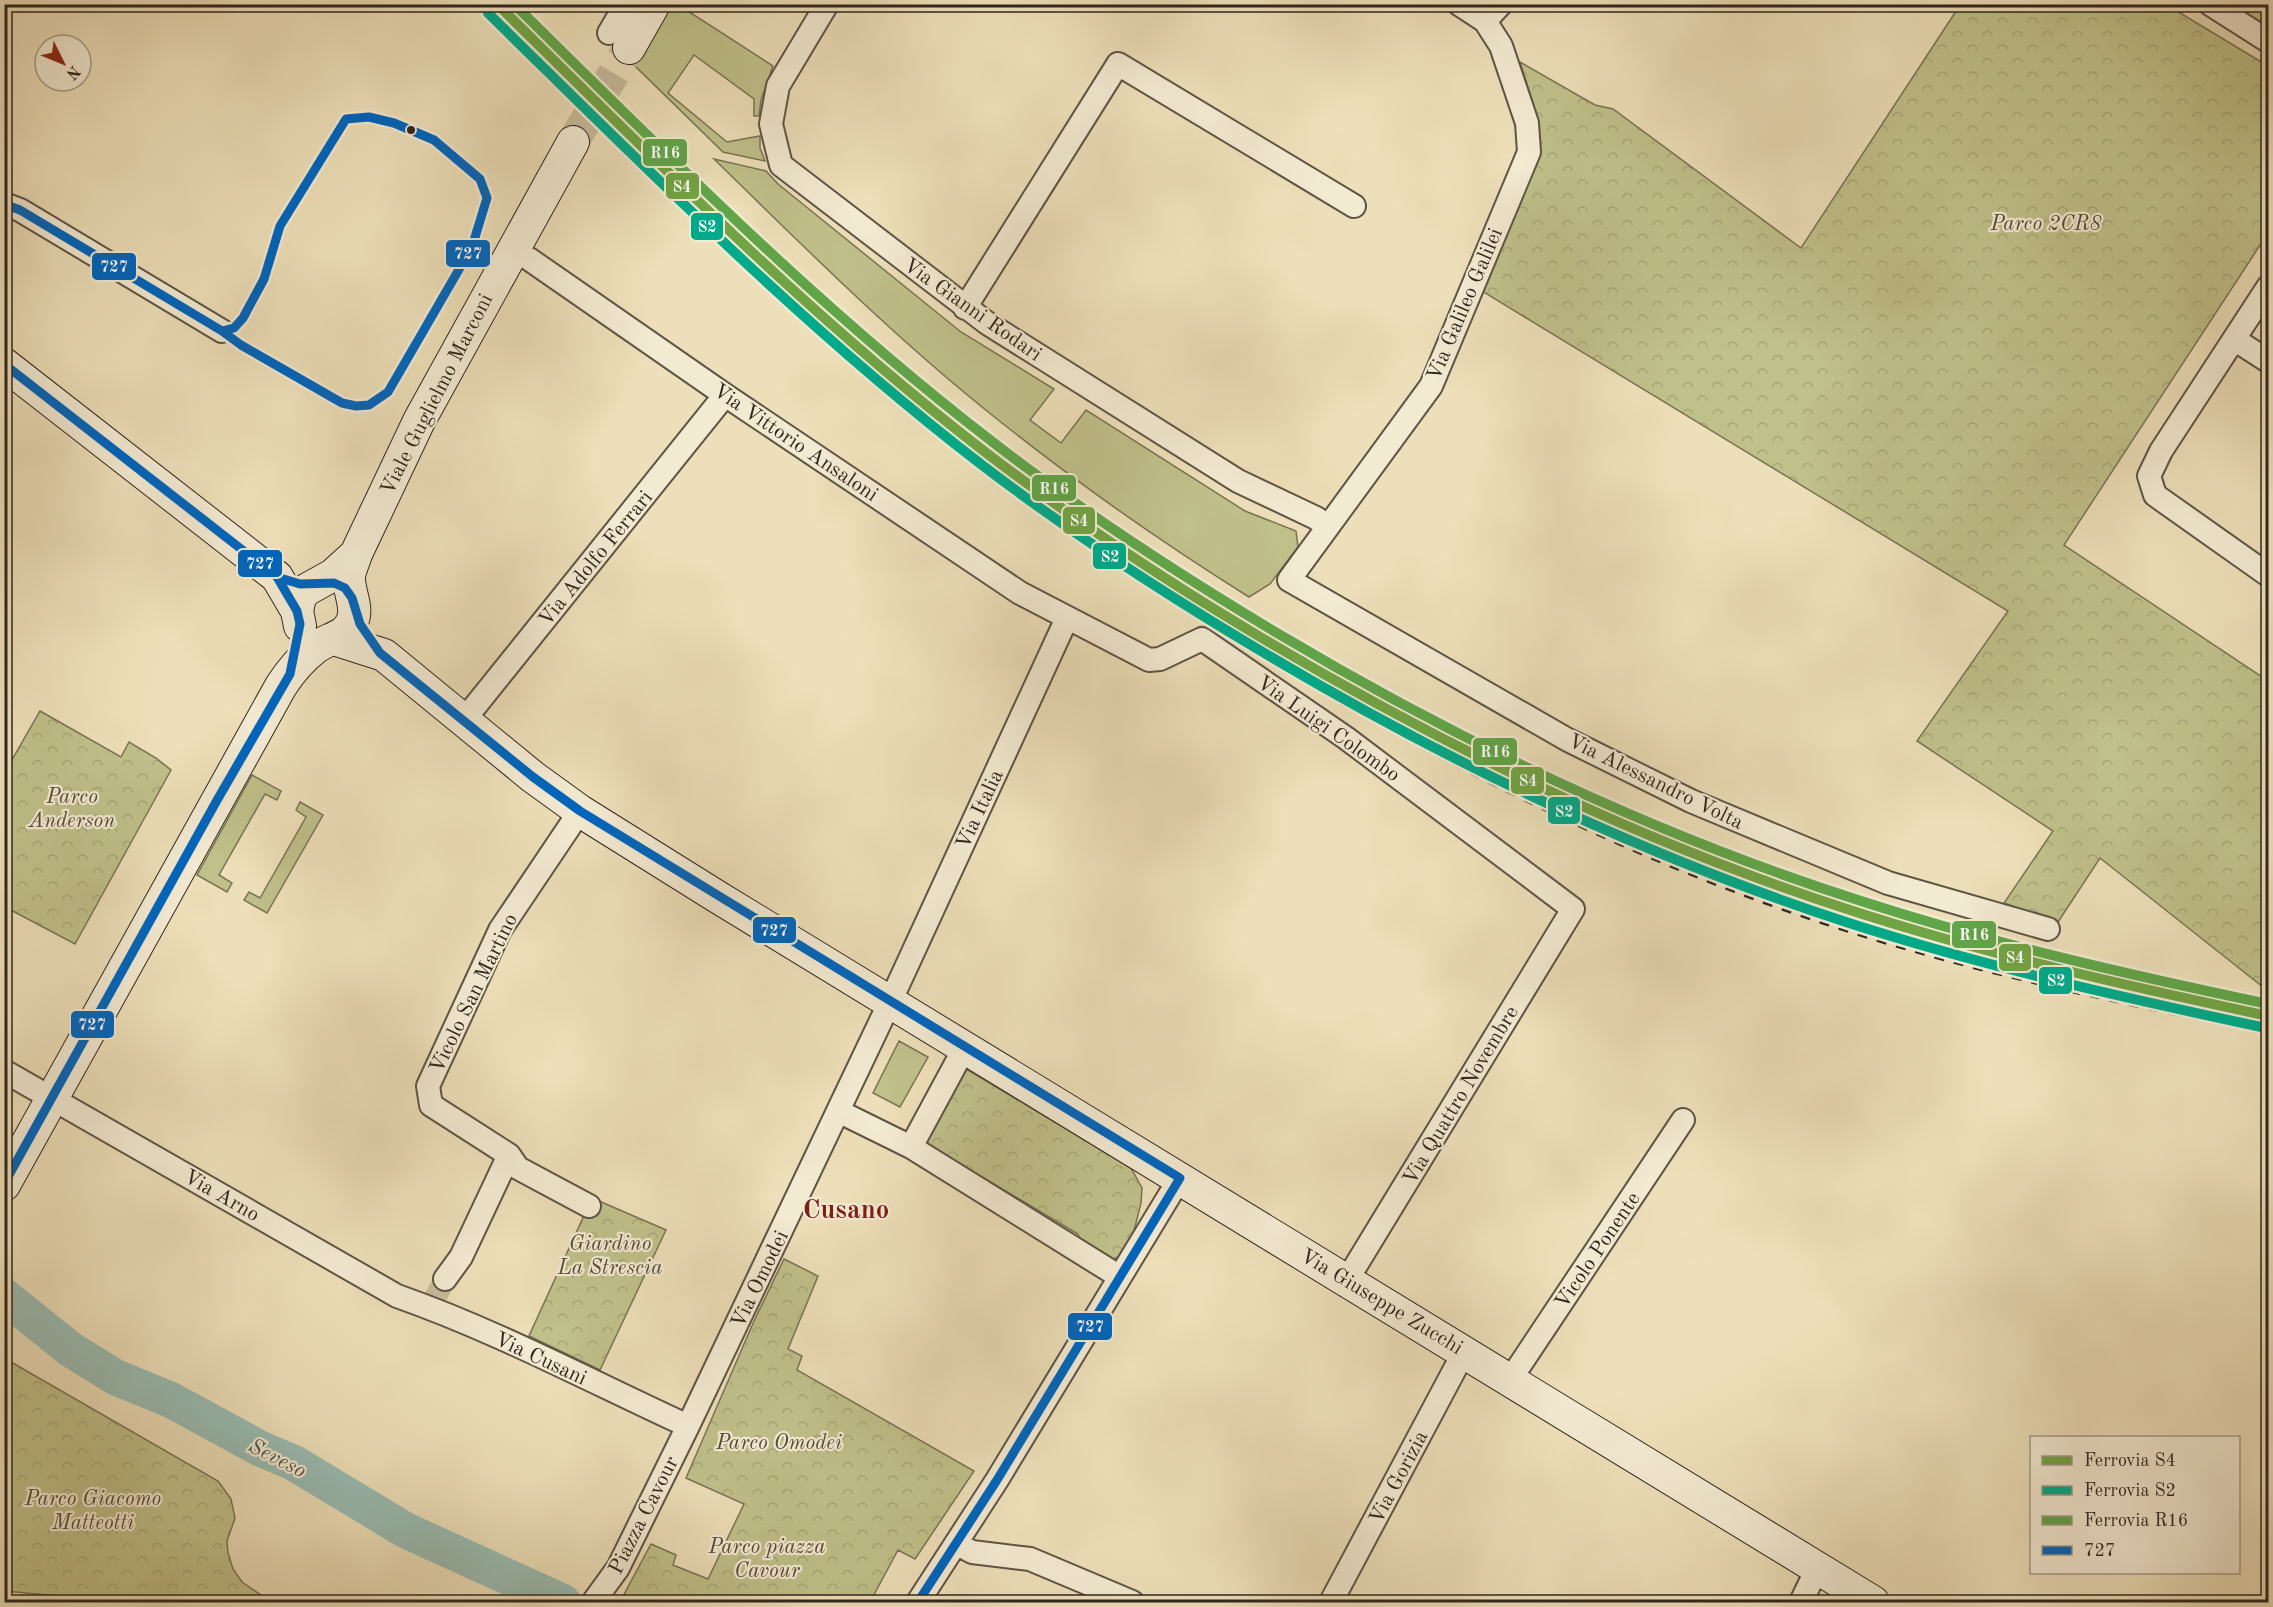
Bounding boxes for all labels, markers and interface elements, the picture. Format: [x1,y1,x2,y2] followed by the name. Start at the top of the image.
[33,33,93,93] north arrow
[62,62,83,82] text: N
[405,124,417,136] unlabelled marker
[642,138,688,167] line badge: R16
[650,146,680,162] text: R16
[665,172,700,200] line badge: S4
[672,180,692,196] text: S4
[690,212,724,241] line badge: S2
[1989,214,2102,235] park label: Parco 2CR8
[697,220,717,236] text: S2
[1424,225,1507,384] street label: Via Galileo Galilei
[445,239,491,268] line badge: 727
[454,247,482,263] text: 727
[91,252,137,281] line badge: 727
[899,255,1045,366] street label: Via Gianni Rodari
[100,260,128,276] text: 727
[377,291,497,499] street label: Viale Guglielmo Marconi
[709,380,881,506] street label: Via Vittorio Ansaloni
[1031,474,1077,502] line badge: R16
[1039,482,1069,498] text: R16
[535,487,657,631] street label: Via Adolfo Ferrari
[1062,506,1096,535] line badge: S4
[1069,514,1089,530] text: S4
[1092,542,1127,570] line badge: S2
[237,549,283,578] line badge: 727
[1100,550,1120,566] text: S2
[246,557,274,573] text: 727
[1253,672,1404,786] street label: Via Luigi Colombo
[1564,731,1746,834] street label: Via Alessandro Volta
[1472,737,1518,766] line badge: R16
[1480,745,1510,761] text: R16
[1510,766,1545,795] line badge: S4
[953,767,1008,853] street label: Via Italia
[1518,774,1538,790] text: S4
[28,787,115,832] park label: Parco Anderson
[1547,796,1581,825] line badge: S2
[1554,805,1574,821] text: S2
[427,911,522,1077] street label: Vicolo San Martino
[752,916,797,944] line badge: 727
[1951,920,1997,949] line badge: R16
[760,924,788,940] text: 727
[1959,928,1989,944] text: R16
[1998,943,2032,972] line badge: S4
[2005,951,2025,967] text: S4
[2038,966,2073,995] line badge: S2
[2046,974,2066,990] text: S2
[1400,1003,1523,1189] street label: Via Quattro Novembre
[70,1010,115,1039] line badge: 727
[78,1018,106,1034] text: 727
[180,1166,263,1226] street label: Via Arno
[1552,1189,1645,1313] street label: Vicolo Ponente
[803,1197,889,1224] district label: Cusano
[728,1228,793,1332] street label: Via Omodei
[557,1234,662,1279] park label: Giardino La Strescia
[1296,1245,1466,1359] street label: Via Giuseppe Zucchi
[1067,1312,1113,1341] line badge: 727
[1076,1320,1104,1336] text: 727
[491,1329,590,1390] street label: Via Cusani
[1366,1428,1433,1528] street label: Via Gorizia
[715,1433,842,1454] park label: Parco Omodei
[245,1435,309,1483] water label: Seveso
[2030,1436,2240,1574] legend
[2084,1452,2176,1470] text: Ferrovia S4
[606,1453,683,1578] street label: Piazza Cavour
[2084,1482,2176,1500] text: Ferrovia S2
[24,1489,161,1534] park label: Parco Giacomo Matteotti
[2084,1512,2188,1530] text: Ferrovia R16
[708,1537,825,1582] park label: Parco piazza Cavour
[2084,1542,2115,1560] text: 727

